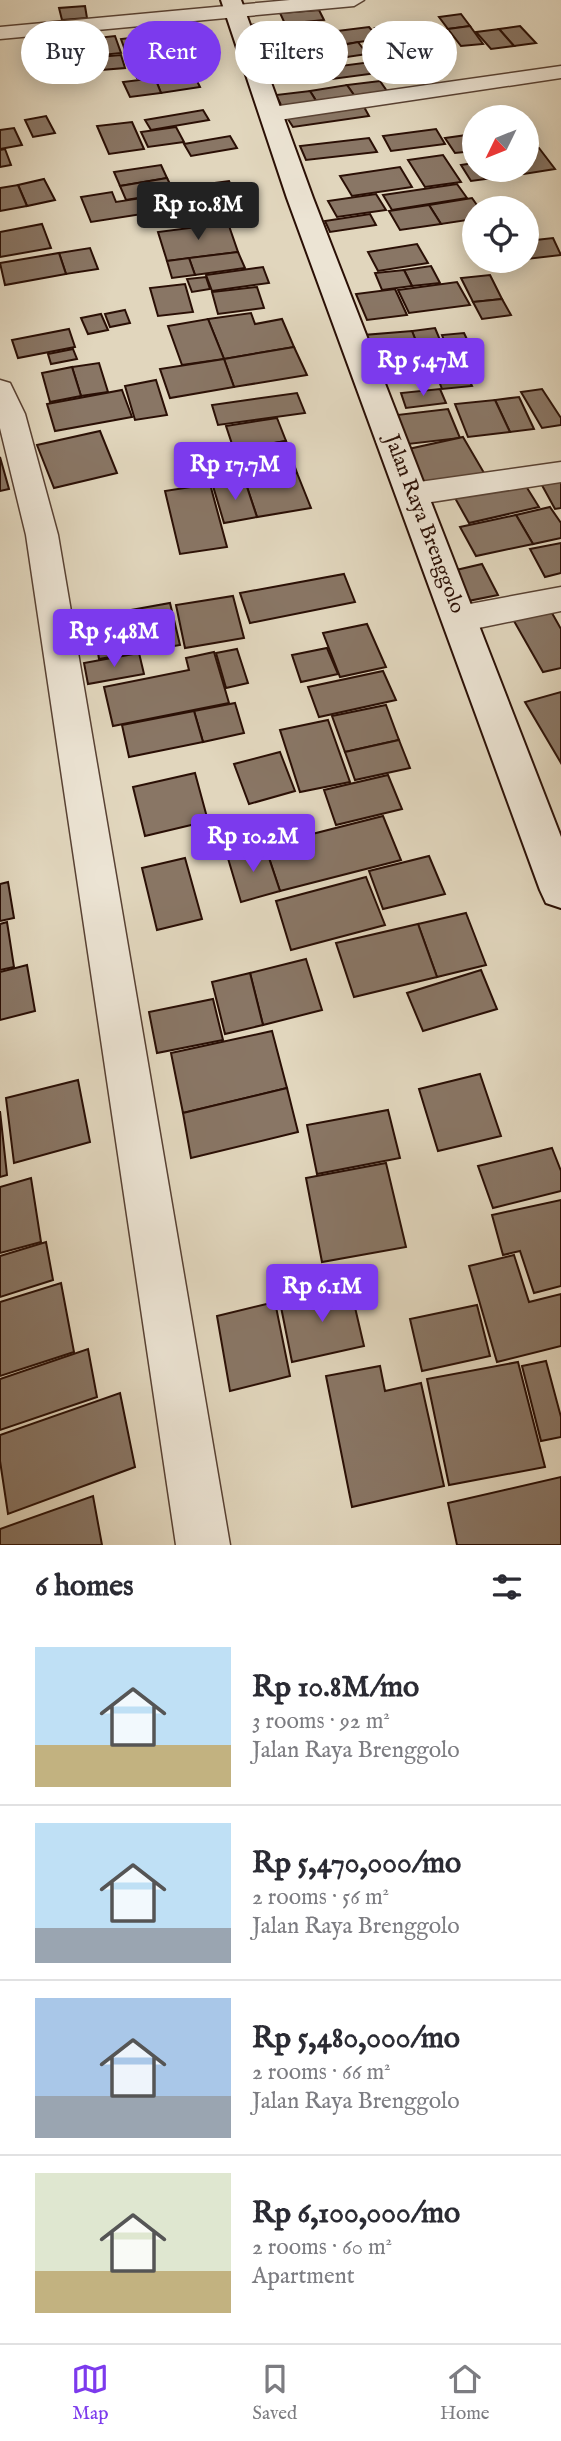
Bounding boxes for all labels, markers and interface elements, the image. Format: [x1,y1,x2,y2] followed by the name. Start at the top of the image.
[21,21,109,84] chip: Buy
[123,21,221,84] chip: Rent
[235,21,348,84] chip: Filters
[362,21,457,84] chip: New
[462,105,539,182] north arrow
[462,105,539,273] map controls
[126,182,270,242] pin: Rp 10.8M
[153,190,243,219] text: Rp 10.8M
[462,196,539,273] button: locate
[351,338,495,398] pin: Rp 5.47M
[377,346,469,375] text: Rp 5.47M
[377,429,471,617] street label: Jalan Raya Brenggolo
[163,442,307,502] pin: Rp 17.7M
[190,450,280,479] text: Rp 17.7M
[42,610,186,669] pin: Rp 5.48M
[69,617,159,646] text: Rp 5.48M
[181,814,325,874] pin: Rp 10.2M
[207,822,299,851] text: Rp 10.2M
[257,1264,387,1324] pin: Rp 6.1M
[282,1272,362,1301] text: Rp 6.1M
[35,1568,134,1606] text: 6 homes
[488,1568,526,1606] icon: filters
[252,1669,419,1707] text: Rp 10.8M/mo
[91,1675,175,1759] icon: home
[252,1707,390,1736] text: 3 rooms · 92 m²
[252,1736,460,1765] text: Jalan Raya Brenggolo
[252,1845,461,1883] text: Rp 5,470,000/mo
[91,1851,175,1935] icon: home
[252,1883,389,1912] text: 2 rooms · 56 m²
[252,1912,460,1941] text: Jalan Raya Brenggolo
[252,2020,460,2058] text: Rp 5,480,000/mo
[91,2026,175,2110] icon: home
[252,2058,391,2087] text: 2 rooms · 66 m²
[252,2087,460,2116] text: Jalan Raya Brenggolo
[252,2195,460,2233] text: Rp 6,100,000/mo
[91,2201,175,2285] icon: home
[252,2233,392,2262] text: 2 rooms · 60 m²
[252,2262,355,2291] text: Apartment
[71,2360,109,2426] tab: Map
[252,2360,297,2426] tab: Saved
[440,2360,490,2426] tab: Home

